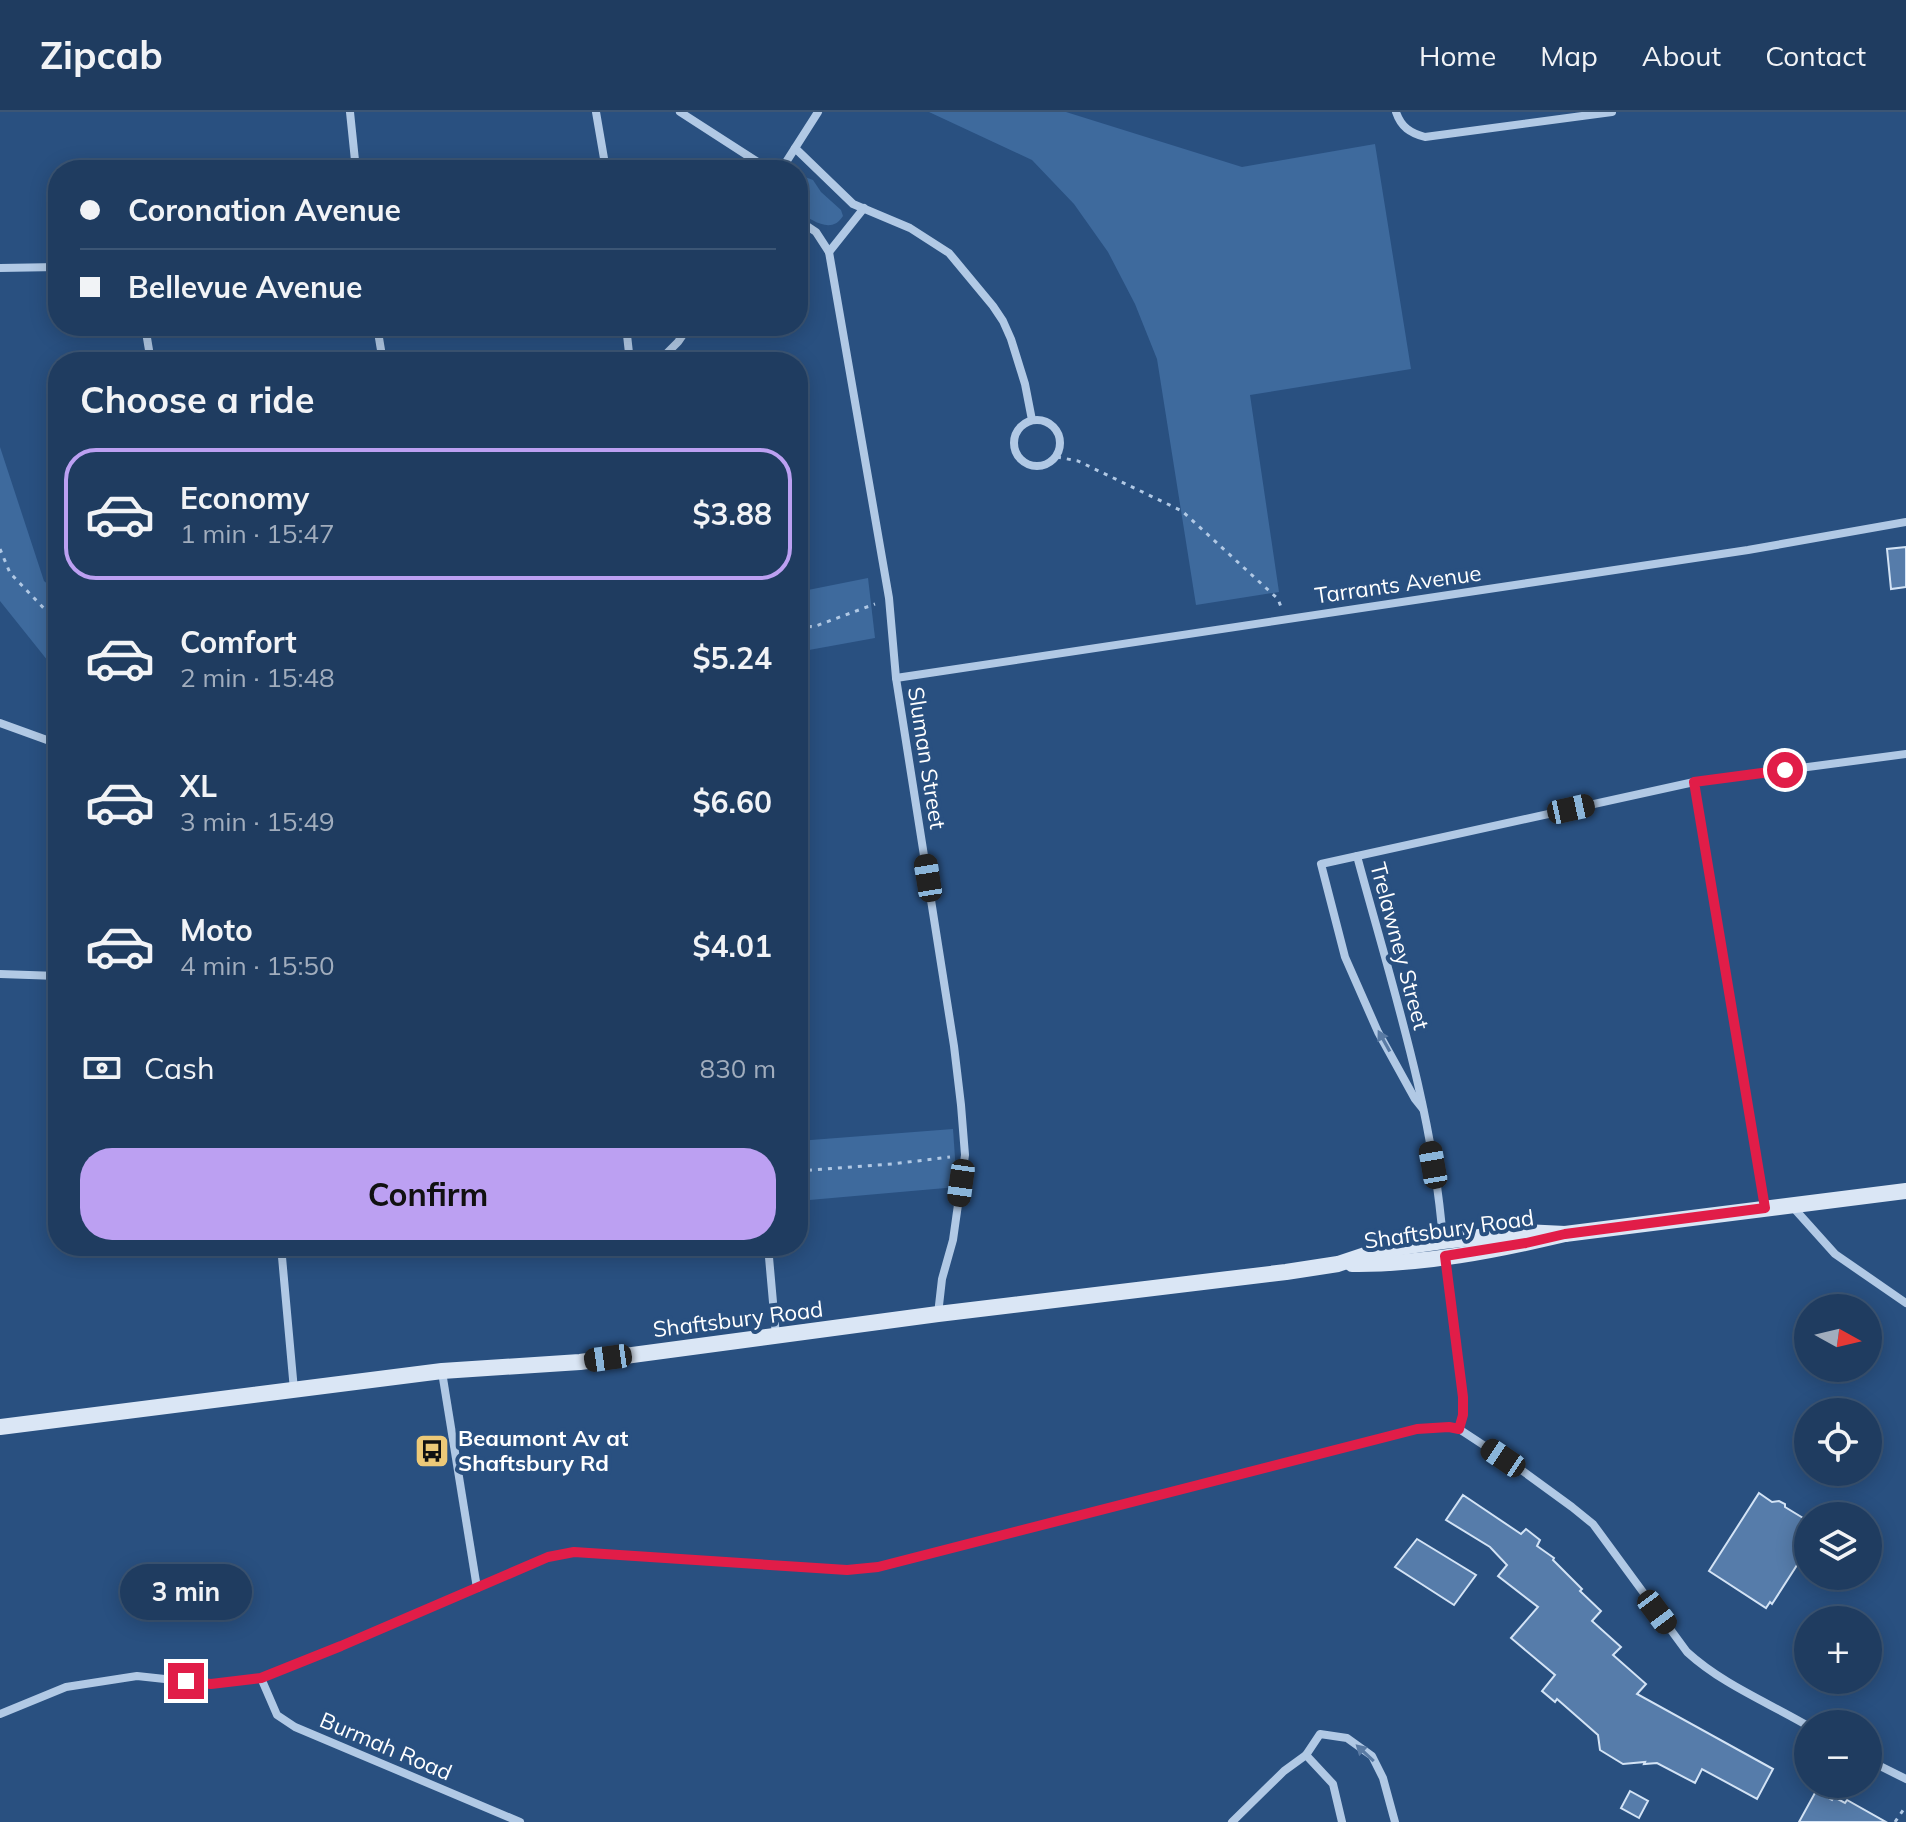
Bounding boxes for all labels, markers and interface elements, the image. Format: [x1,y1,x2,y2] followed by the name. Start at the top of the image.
[40,31,163,79] text: Zipcab
[1419,38,1496,73] text: Home
[1540,38,1598,73] text: Map
[1642,38,1721,73] text: About
[1765,38,1866,73] text: Contact
[128,191,401,229] text: Coronation Avenue
[128,268,362,306] text: Bellevue Avenue
[80,377,314,422] text: Choose a ride
[84,478,156,550] icon: car
[180,479,309,517] text: Economy
[693,495,772,533] text: $3.88
[180,517,335,550] text: 1 min · 15:47
[1313,558,1483,610] street label: Tarrants Avenue
[84,622,156,694] icon: car
[180,623,297,661] text: Comfort
[693,639,772,677] text: $5.24
[180,661,335,694] text: 2 min · 15:48
[902,685,952,831] street label: Sluman Street
[1767,752,1803,788] route start
[84,766,156,838] icon: car
[180,767,217,805] text: XL
[693,783,772,821] text: $6.60
[1545,792,1597,826] car
[180,805,335,838] text: 3 min · 15:49
[912,852,944,904] car
[1364,859,1436,1033] street label: Trelawney Street
[84,910,156,982] icon: car
[180,911,253,949] text: Moto
[693,927,772,965] text: $4.01
[180,949,335,982] text: 4 min · 15:50
[1377,1030,1391,1052] one-way arrow
[80,1046,124,1090] icon: cash
[144,1049,215,1087] text: Cash
[700,1052,776,1085] text: 830 m
[1417,1139,1449,1191] car
[80,1148,776,1240] button: Confirm
[946,1158,976,1208] car
[1362,1203,1536,1255] street label: Shaftsbury Road
[1794,1294,1882,1382] north arrow
[1794,1294,1882,1798] map controls
[651,1295,825,1343] street label: Shaftsbury Road
[583,1343,633,1373] car
[1794,1398,1882,1486] button: locate
[458,1424,628,1477] place label: Beaumont Av at Shaftsbury Rd
[413,1432,451,1470] bus stop icon: Beaumont Av at Shaftsbury Rd
[1476,1435,1530,1481] car
[1794,1502,1882,1590] button: layers
[120,1565,252,1621] callout: 3 min
[152,1575,220,1608] text: 3 min
[1633,1586,1681,1638] car
[1794,1606,1882,1694] button: +
[168,1663,204,1699] route end
[316,1706,456,1786] street label: Burmah Road
[1794,1710,1882,1798] button: −
[1356,1745,1375,1763] one-way arrow

